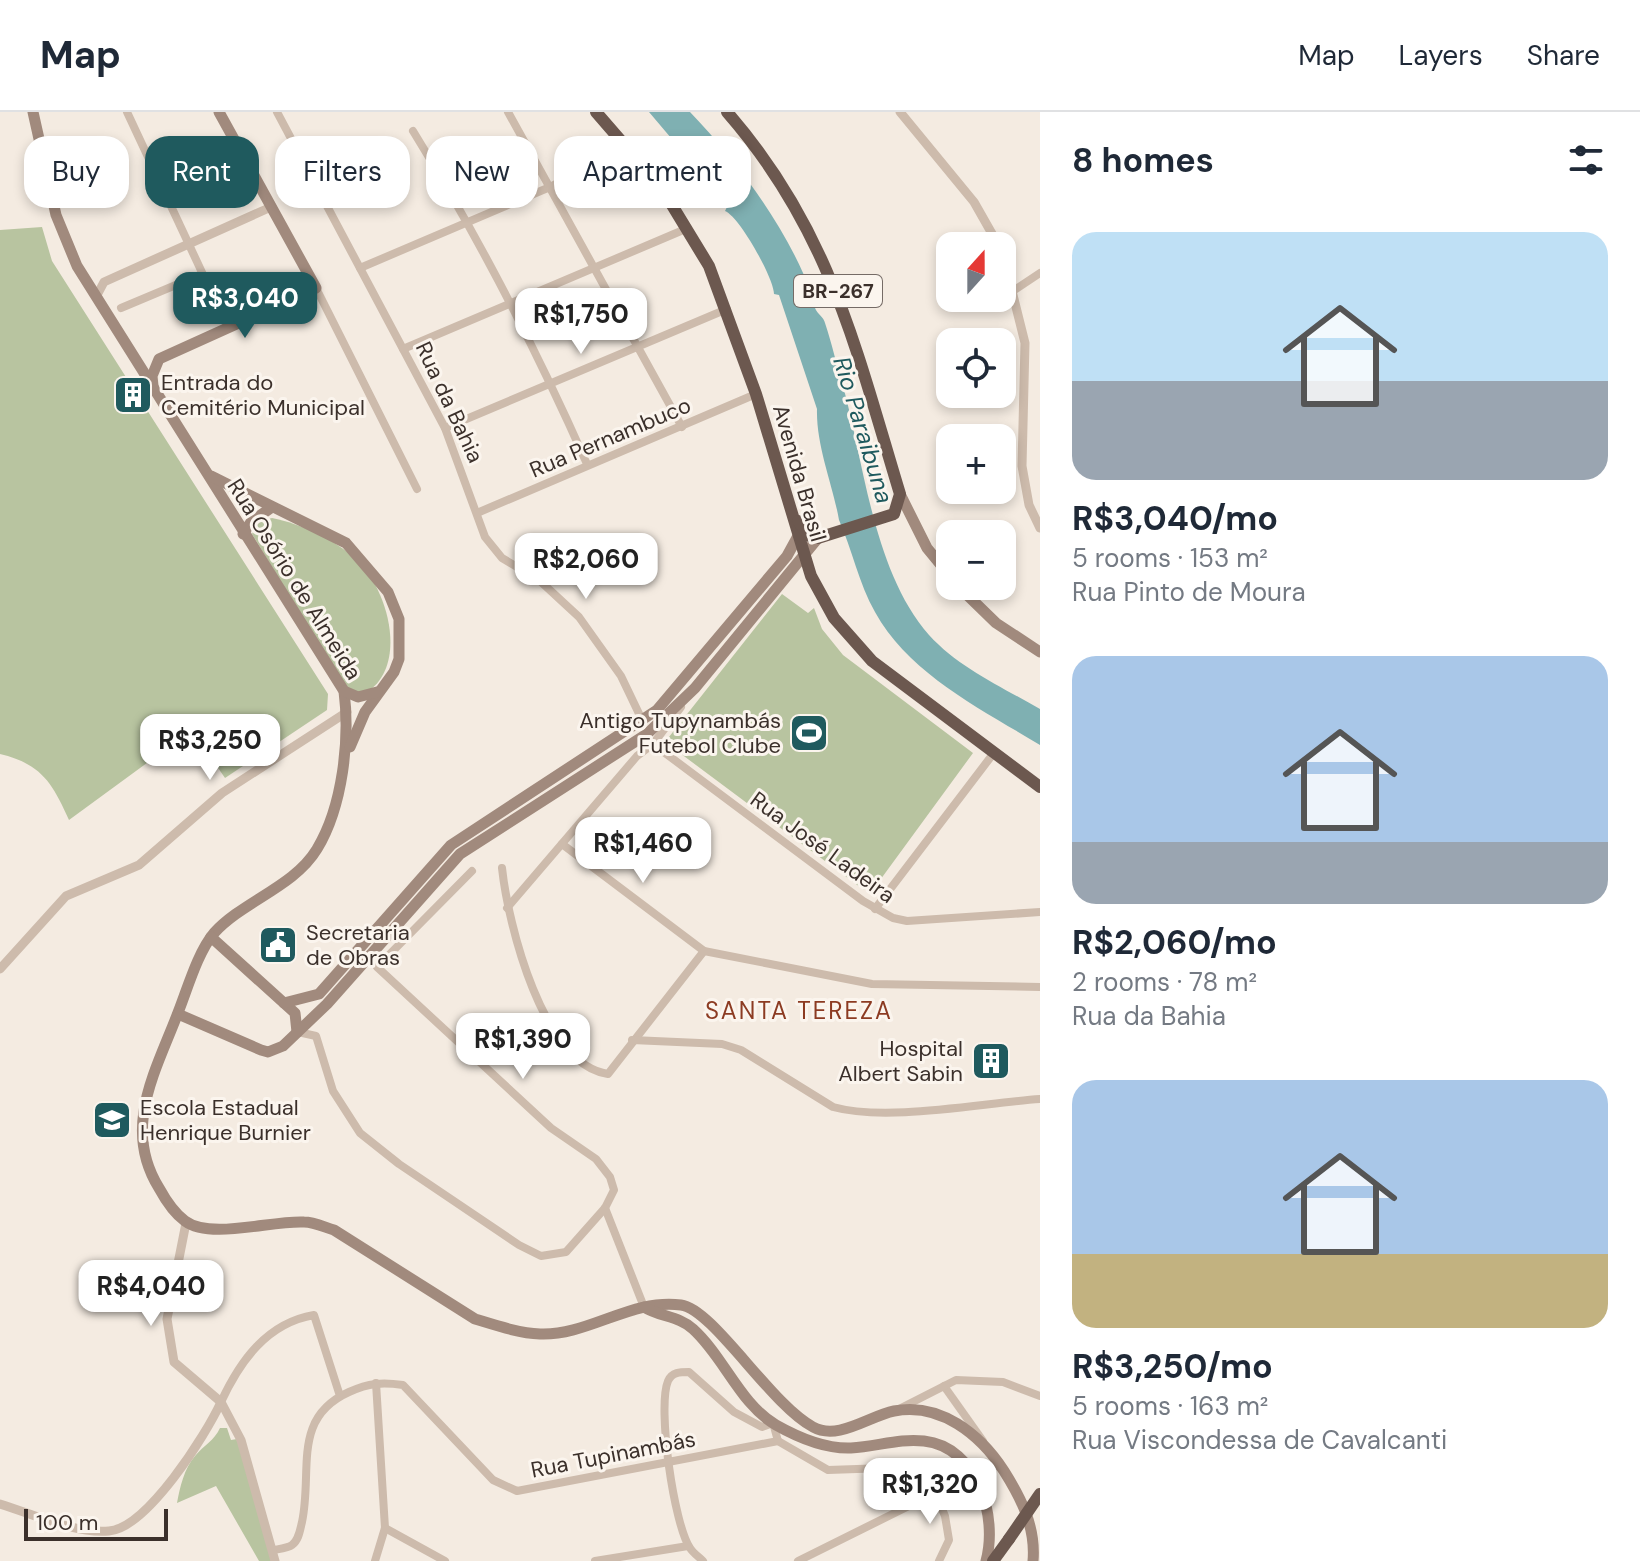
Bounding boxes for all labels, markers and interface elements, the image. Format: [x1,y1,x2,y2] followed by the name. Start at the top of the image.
[40,30,121,80] text: Map
[1298,37,1355,74] text: Map
[1399,37,1483,74] text: Layers
[1527,37,1600,74] text: Share
[24,136,129,208] chip: Buy
[145,136,259,208] chip: Rent
[275,136,410,208] chip: Filters
[426,136,538,208] chip: New
[554,136,751,208] chip: Apartment
[1072,138,1214,183] text: 8 homes
[1564,138,1608,182] icon: filters
[936,232,1016,312] north arrow
[936,232,1016,600] map controls
[171,272,319,340] pin: R$3,040
[794,275,882,307] road number: BR-267
[191,281,299,315] text: R$3,040
[1268,284,1412,428] icon: home
[507,288,655,356] pin: R$1,750
[533,297,629,331] text: R$1,750
[936,328,1016,408] button: locate
[409,337,490,467] street label: Rua da Bahia
[826,353,901,507] water label: Rio Paraibuna
[161,368,365,422] place label: Entrada do Cemitério Municipal
[112,374,154,416] building icon: Entrada do Cemitério Municipal
[525,390,695,485] street label: Rua Pernambuco
[766,401,833,545] street label: Avenida Brasil
[936,424,1016,504] button: +
[221,473,368,685] street label: Rua Osório de Almeida
[1072,496,1278,541] text: R$3,040/mo
[936,520,1016,600] button: −
[512,533,660,601] pin: R$2,060
[1072,541,1268,575] text: 5 rooms · 153 m²
[533,542,639,576] text: R$2,060
[1072,575,1306,609] text: Rua Pinto de Moura
[579,706,781,760] place label: Antigo Tupynambás Futebol Clube
[1268,708,1412,852] icon: home
[788,712,830,754] sports icon: Antigo Tupynambás Futebol Clube
[136,714,284,782] pin: R$3,250
[158,723,262,757] text: R$3,250
[745,785,901,910] street label: Rua José Ladeira
[569,817,717,885] pin: R$1,460
[593,826,693,860] text: R$1,460
[306,918,410,972] place label: Secretaria de Obras
[1072,920,1277,965] text: R$2,060/mo
[257,924,299,966] public building icon: Secretaria de Obras
[1072,965,1257,999] text: 2 rooms · 78 m²
[705,995,893,1026] district label: SANTA TEREZA
[1072,999,1226,1033] text: Rua da Bahia
[449,1013,597,1081] pin: R$1,390
[474,1022,572,1056] text: R$1,390
[838,1034,963,1088] place label: Hospital Albert Sabin
[970,1040,1012,1082] building icon: Hospital Albert Sabin
[140,1093,311,1147] place label: Escola Estadual Henrique Burnier
[91,1099,133,1141] school or university icon: Escola Estadual Henrique Burnier
[1268,1132,1412,1276] icon: home
[77,1260,225,1328] pin: R$4,040
[97,1269,205,1303] text: R$4,040
[1072,1344,1273,1389] text: R$3,250/mo
[1072,1389,1268,1423] text: 5 rooms · 163 m²
[1072,1423,1447,1457] text: Rua Viscondessa de Cavalcanti
[528,1424,698,1485] street label: Rua Tupinambás
[856,1458,1004,1526] pin: R$1,320
[882,1467,978,1501] text: R$1,320
[24,1505,168,1541] scale bar
[36,1508,98,1537] text: 100 m

